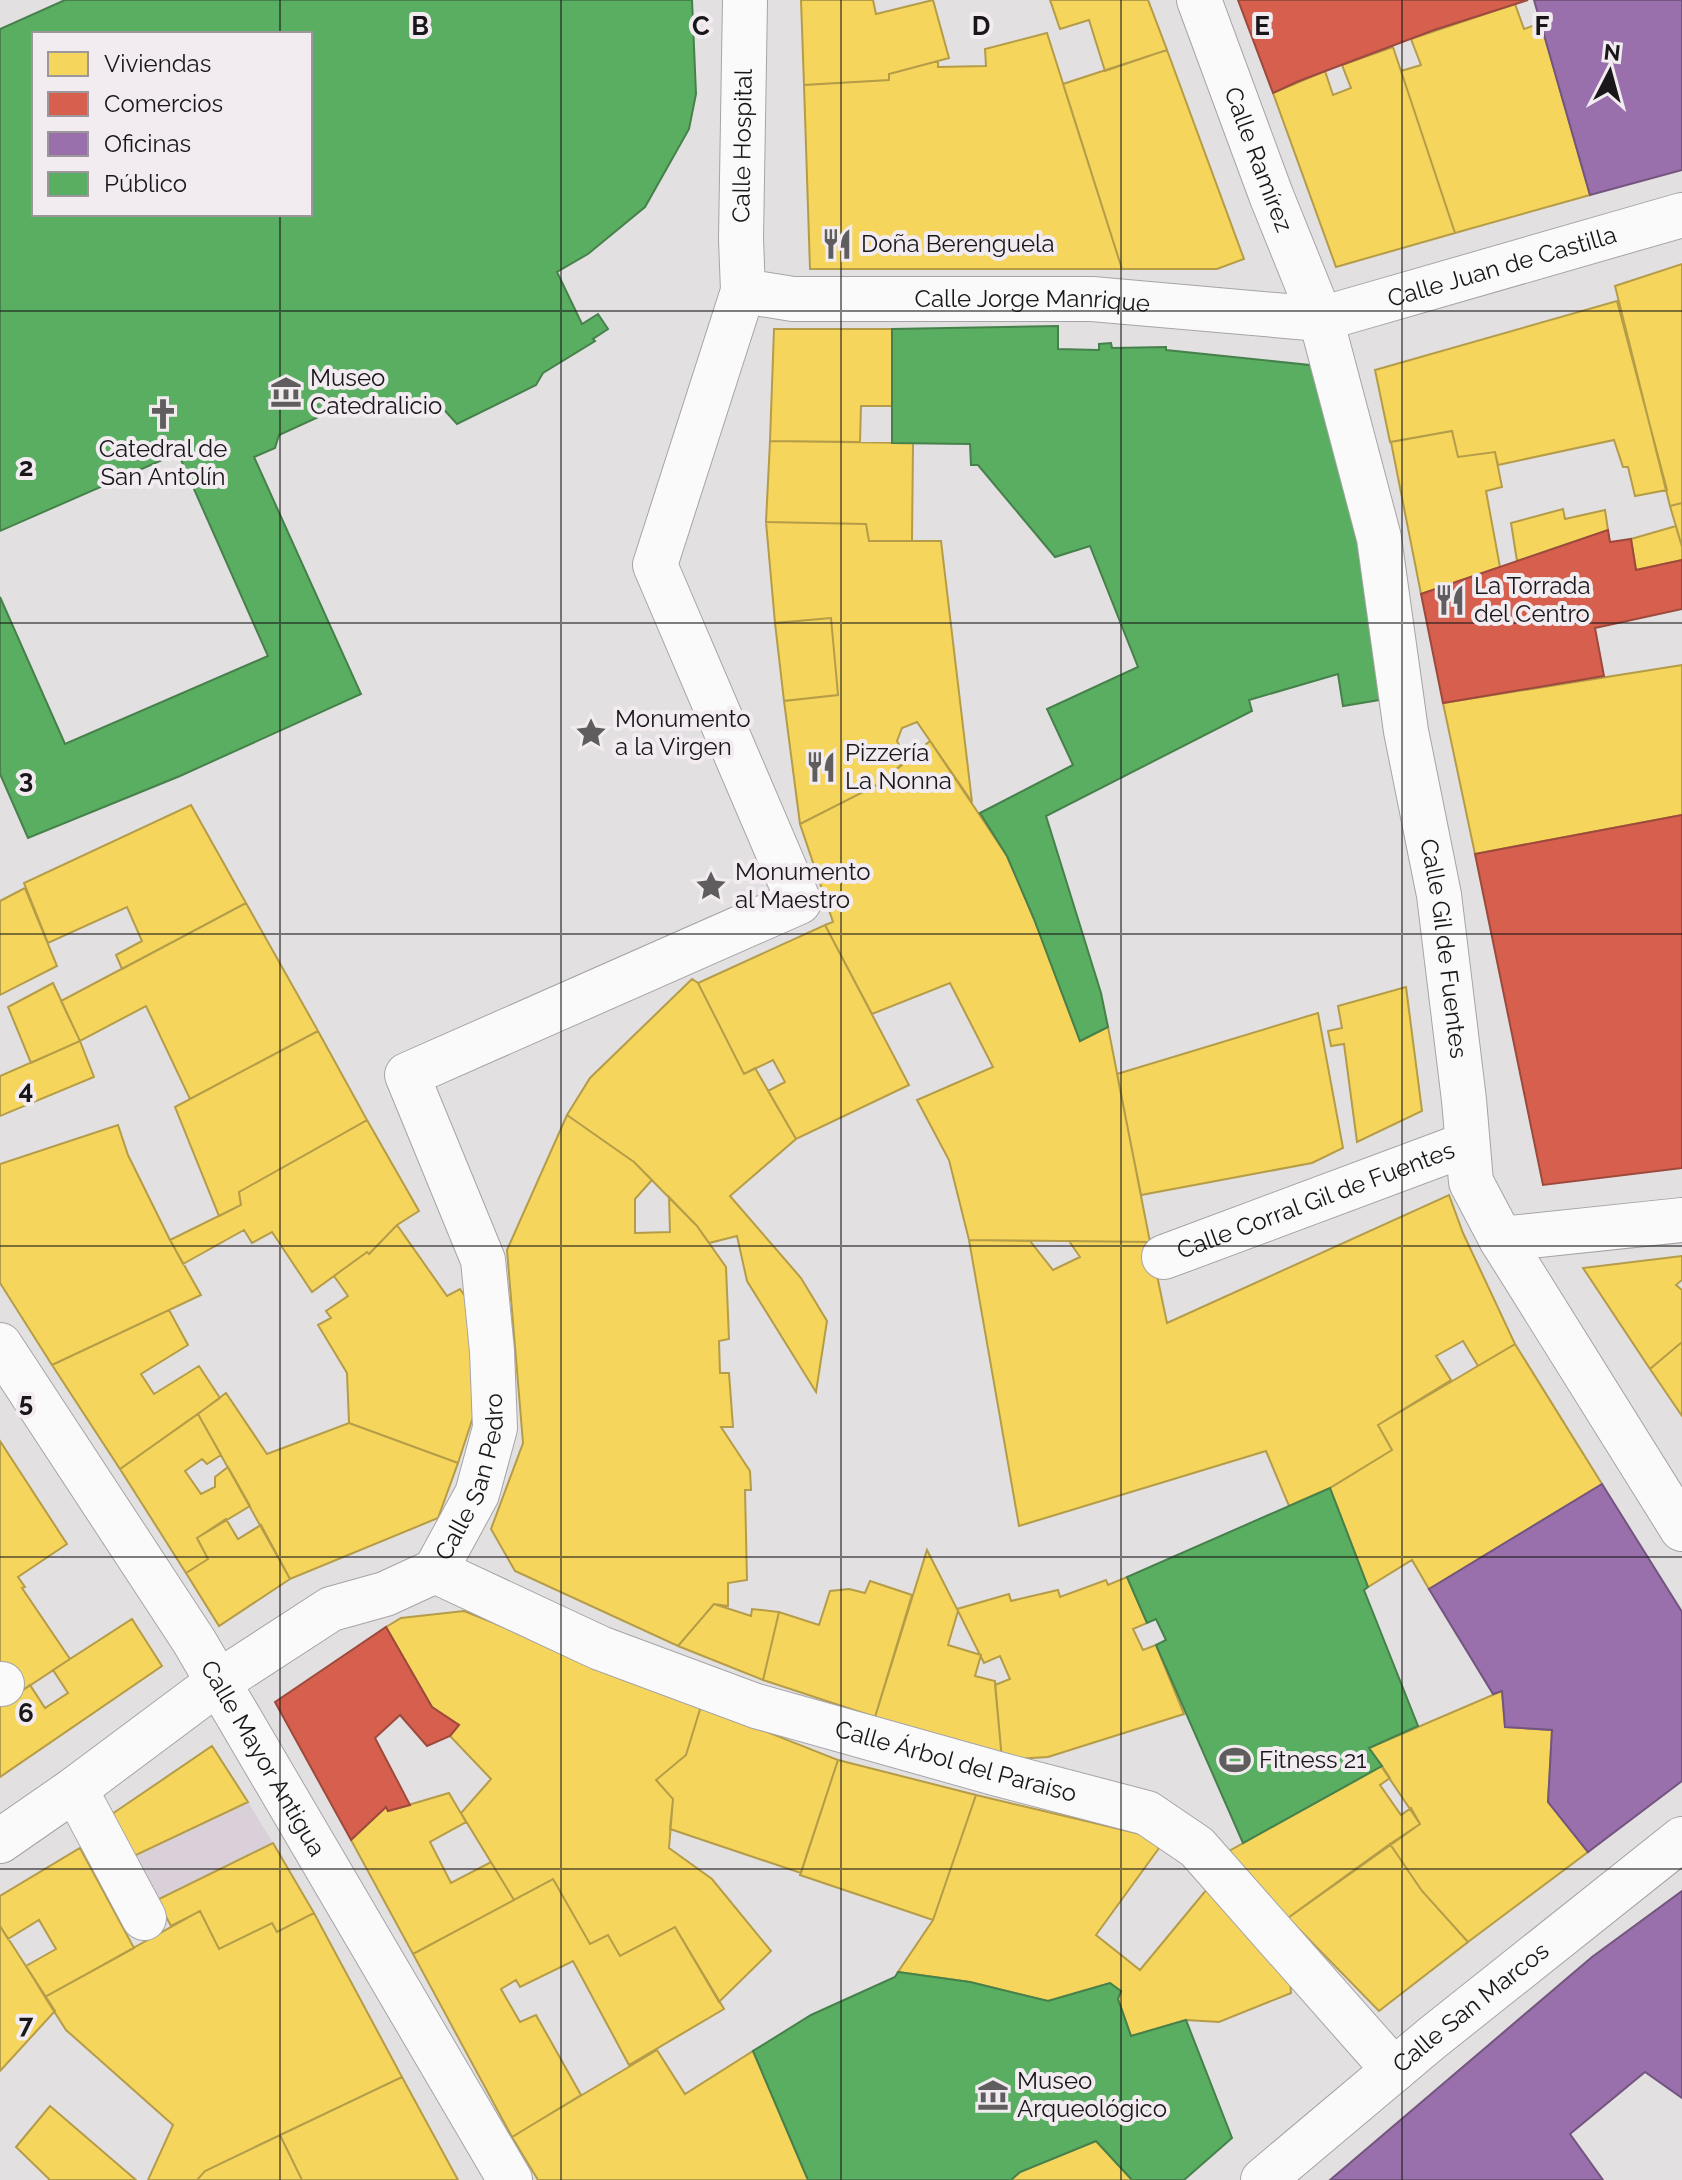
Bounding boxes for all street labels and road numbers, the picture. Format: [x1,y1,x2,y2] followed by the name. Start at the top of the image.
[726,68,758,223] street label: Calle Hospital
[1218,83,1299,236] street label: Calle Ramírez
[1384,220,1620,313] street label: Calle Juan de Castilla
[914,284,1151,318] street label: Calle Jorge Manrique
[1414,836,1474,1060] street label: Calle Gil de Fuentes
[1173,1135,1458,1265] street label: Calle Corral Gil de Fuentes
[429,1393,509,1565] street label: Calle San Pedro
[195,1655,332,1861] street label: Calle Mayor Antigua
[832,1714,1080,1808] street label: Calle Árbol del Paraiso
[1387,1936,1554,2079] street label: Calle San Marcos

